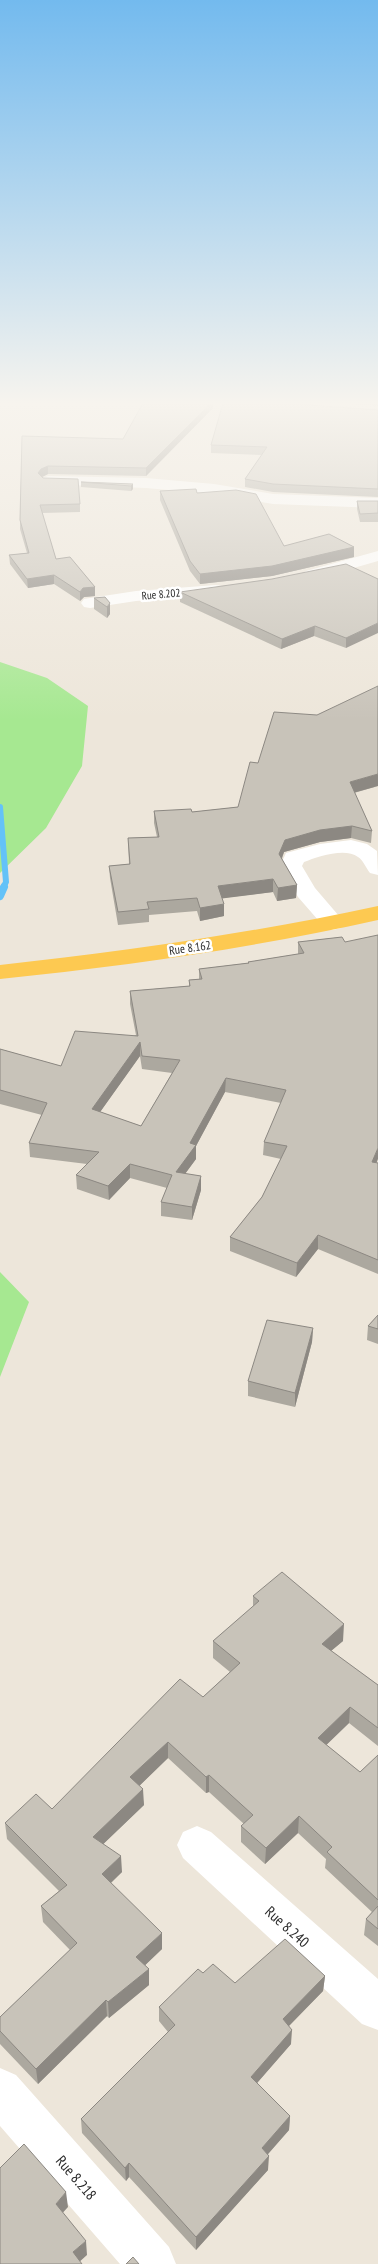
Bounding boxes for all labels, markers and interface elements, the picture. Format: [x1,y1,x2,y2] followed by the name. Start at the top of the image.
[141,585,181,603] street label: Rue 8.202
[168,937,212,958] street label: Rue 8.162
[261,1902,313,1952] street label: Rue 8.240
[52,2152,101,2204] street label: Rue 8.218

